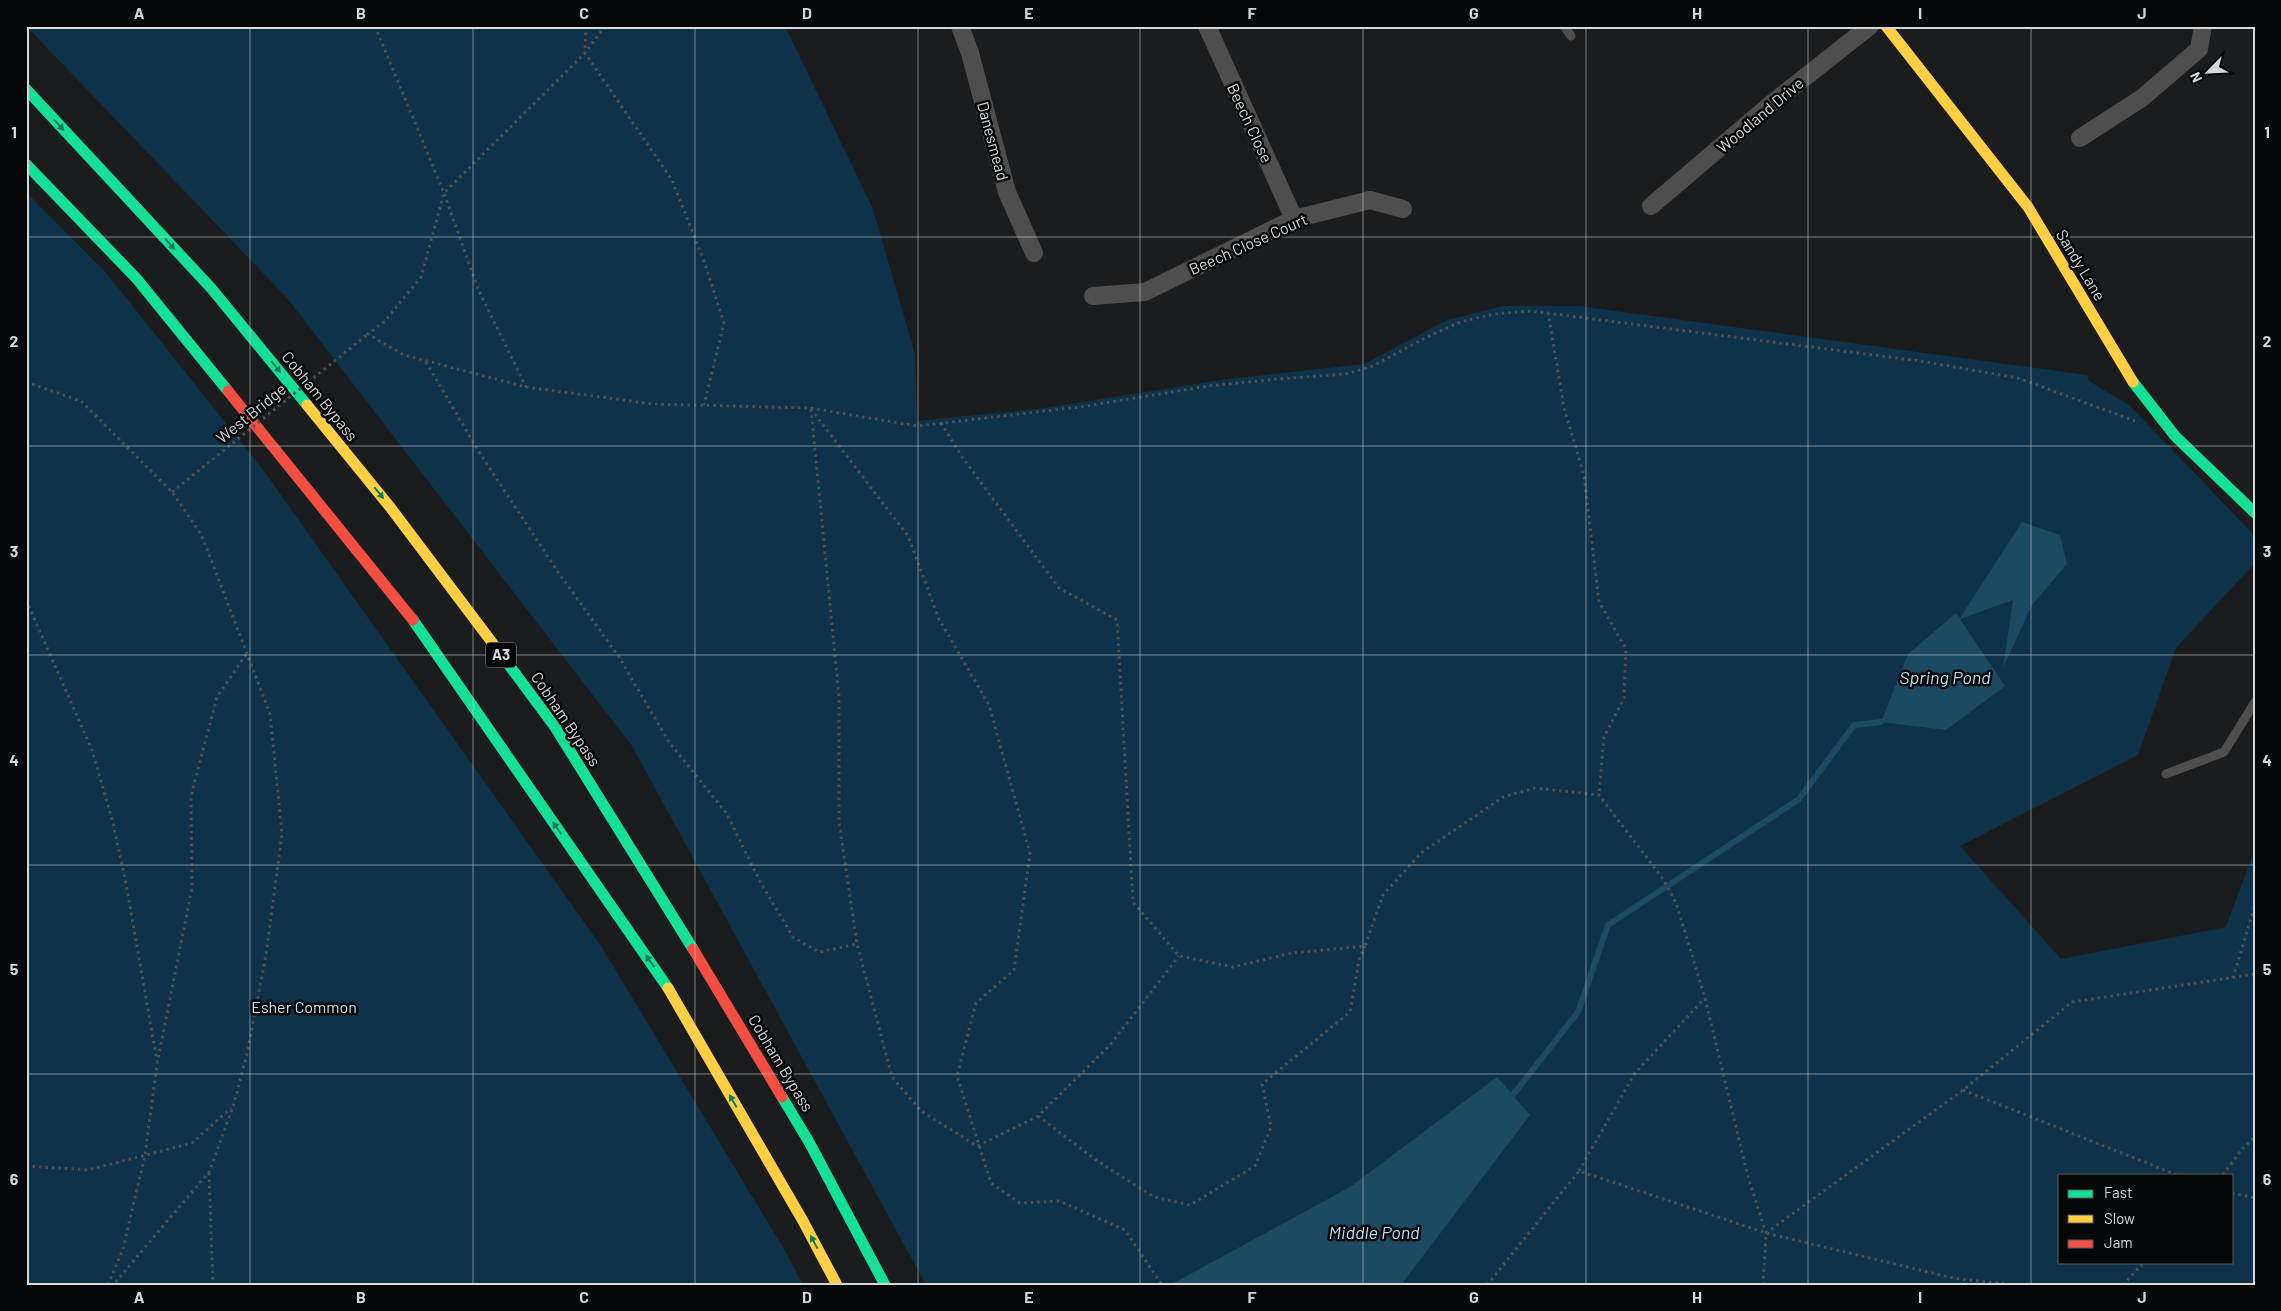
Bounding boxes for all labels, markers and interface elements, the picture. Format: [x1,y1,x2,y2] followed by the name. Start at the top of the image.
[134,3,145,22] text: A
[356,3,366,22] text: B
[579,3,589,22] text: C
[802,3,812,22] text: D
[1024,3,1034,22] text: E
[1248,3,1257,22] text: F
[1469,3,1479,22] text: G
[1692,3,1702,22] text: H
[1918,3,1922,22] text: I
[2137,3,2147,22] text: J
[2184,48,2234,98] north arrow
[2186,70,2205,85] text: N
[1712,73,1807,156] street label: Woodland Drive
[1224,80,1277,166] street label: Beech Close
[974,99,1013,182] street label: Danesmead
[53,118,65,130] one-way arrow
[11,122,17,141] text: 1
[2264,122,2270,141] text: 1
[1186,209,1310,278] street label: Beech Close Court
[2053,226,2110,304] street label: Sandy Lane
[164,238,176,250] one-way arrow
[10,331,19,350] text: 2
[2263,331,2272,350] text: 2
[278,347,362,444] street label: Cobham Bypass
[270,360,281,373] one-way arrow
[212,379,289,446] street label: West Bridge
[373,486,384,499] one-way arrow
[10,541,18,560] text: 3
[2263,541,2271,560] text: 3
[486,642,516,668] road number: A3
[1899,666,1991,688] water label: Spring Pond
[528,668,605,770] street label: Cobham Bypass
[9,750,19,769] text: 4
[2262,750,2272,769] text: 4
[552,821,562,834] one-way arrow
[645,954,655,968] one-way arrow
[10,959,19,978] text: 5
[2263,959,2272,978] text: 5
[251,997,357,1016] park label: Esher Common
[745,1011,818,1115] street label: Cobham Bypass
[729,1094,738,1107] one-way arrow
[10,1169,19,1188] text: 6
[2263,1169,2272,1188] text: 6
[2058,1174,2234,1264] legend
[2104,1183,2132,1201] text: Fast
[2104,1209,2135,1227] text: Slow
[1328,1221,1420,1243] water label: Middle Pond
[2104,1233,2133,1251] text: Jam
[810,1234,818,1249] one-way arrow
[134,1287,145,1306] text: A
[356,1287,366,1306] text: B
[579,1287,589,1306] text: C
[802,1287,812,1306] text: D
[1024,1287,1034,1306] text: E
[1248,1287,1257,1306] text: F
[1469,1287,1479,1306] text: G
[1692,1287,1702,1306] text: H
[1918,1287,1922,1306] text: I
[2137,1287,2147,1306] text: J

